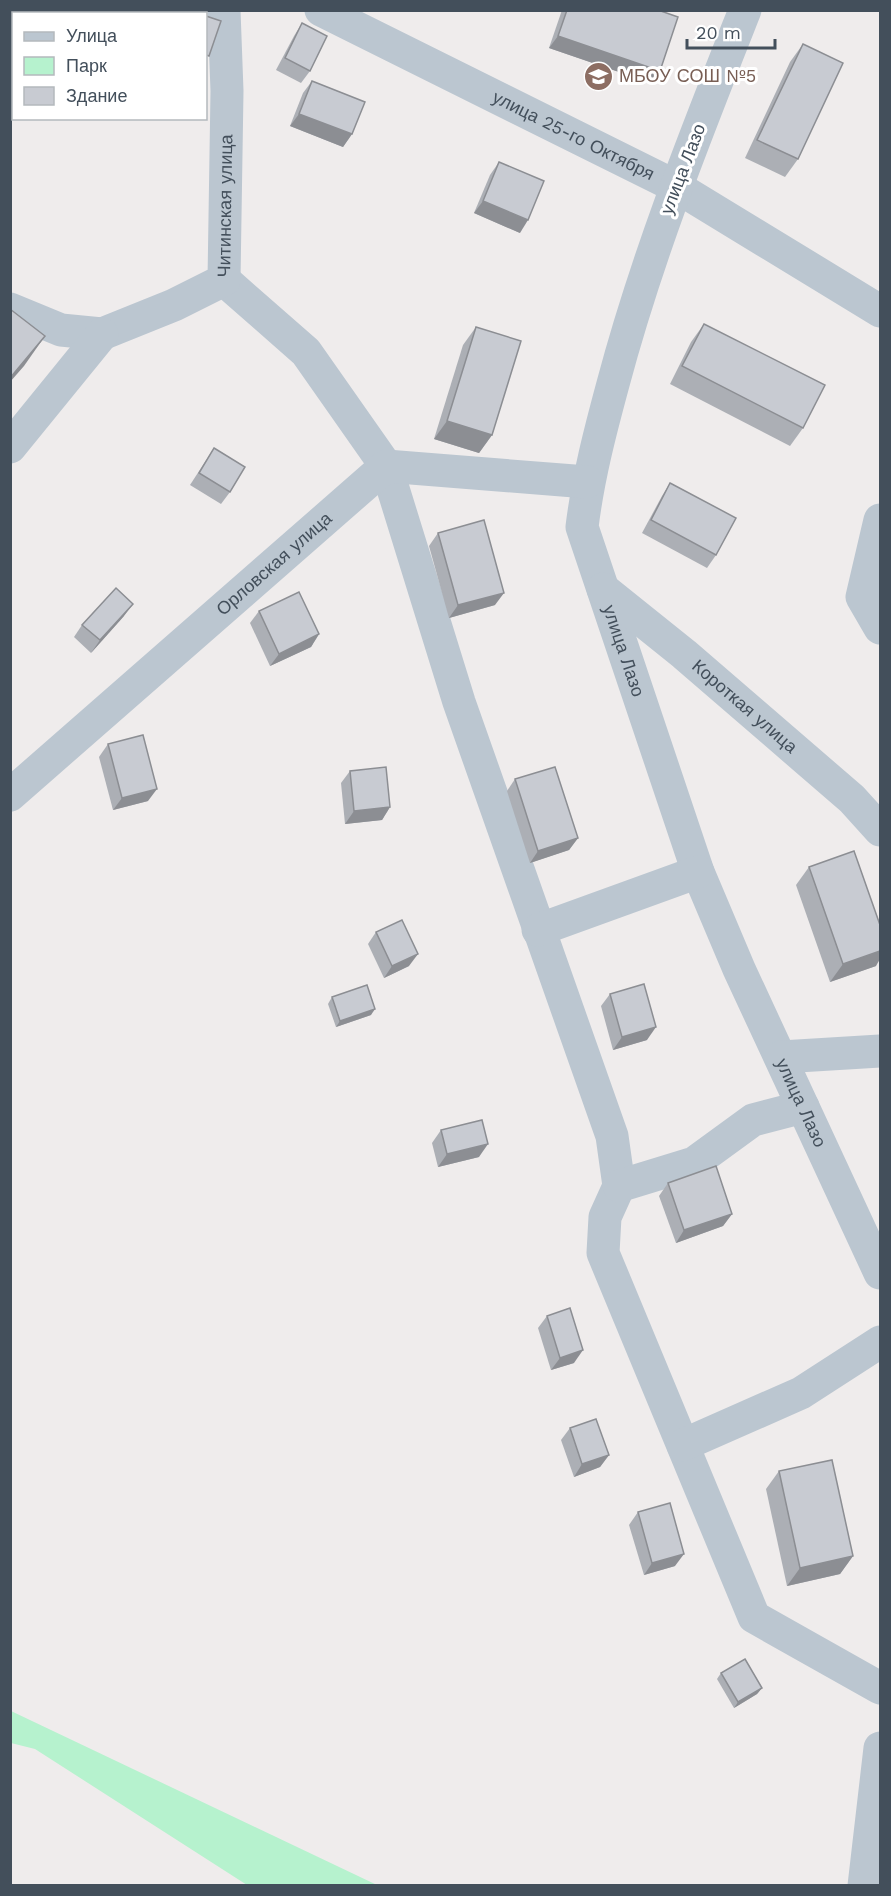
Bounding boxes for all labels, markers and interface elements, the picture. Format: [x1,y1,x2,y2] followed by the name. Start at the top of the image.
[12,12,207,120] legend
[687,12,776,50] scale bar
[696,22,741,43] text: 20 m
[66,25,118,46] text: Улица
[66,55,107,76] text: Парк
[582,60,614,92] school or university icon: МБОУ СОШ №5
[619,65,756,86] place label: МБОУ СОШ №5
[66,85,127,106] text: Здание
[489,86,658,184] street label: улица 25-го Октября
[656,121,709,217] street label: улица Лазо
[213,133,236,278] street label: Читинская улица
[212,507,337,620] street label: Орловская улица
[599,602,649,699] street label: улица Лазо
[688,655,803,758] street label: Короткая улица
[772,1055,831,1150] street label: улица Лазо

